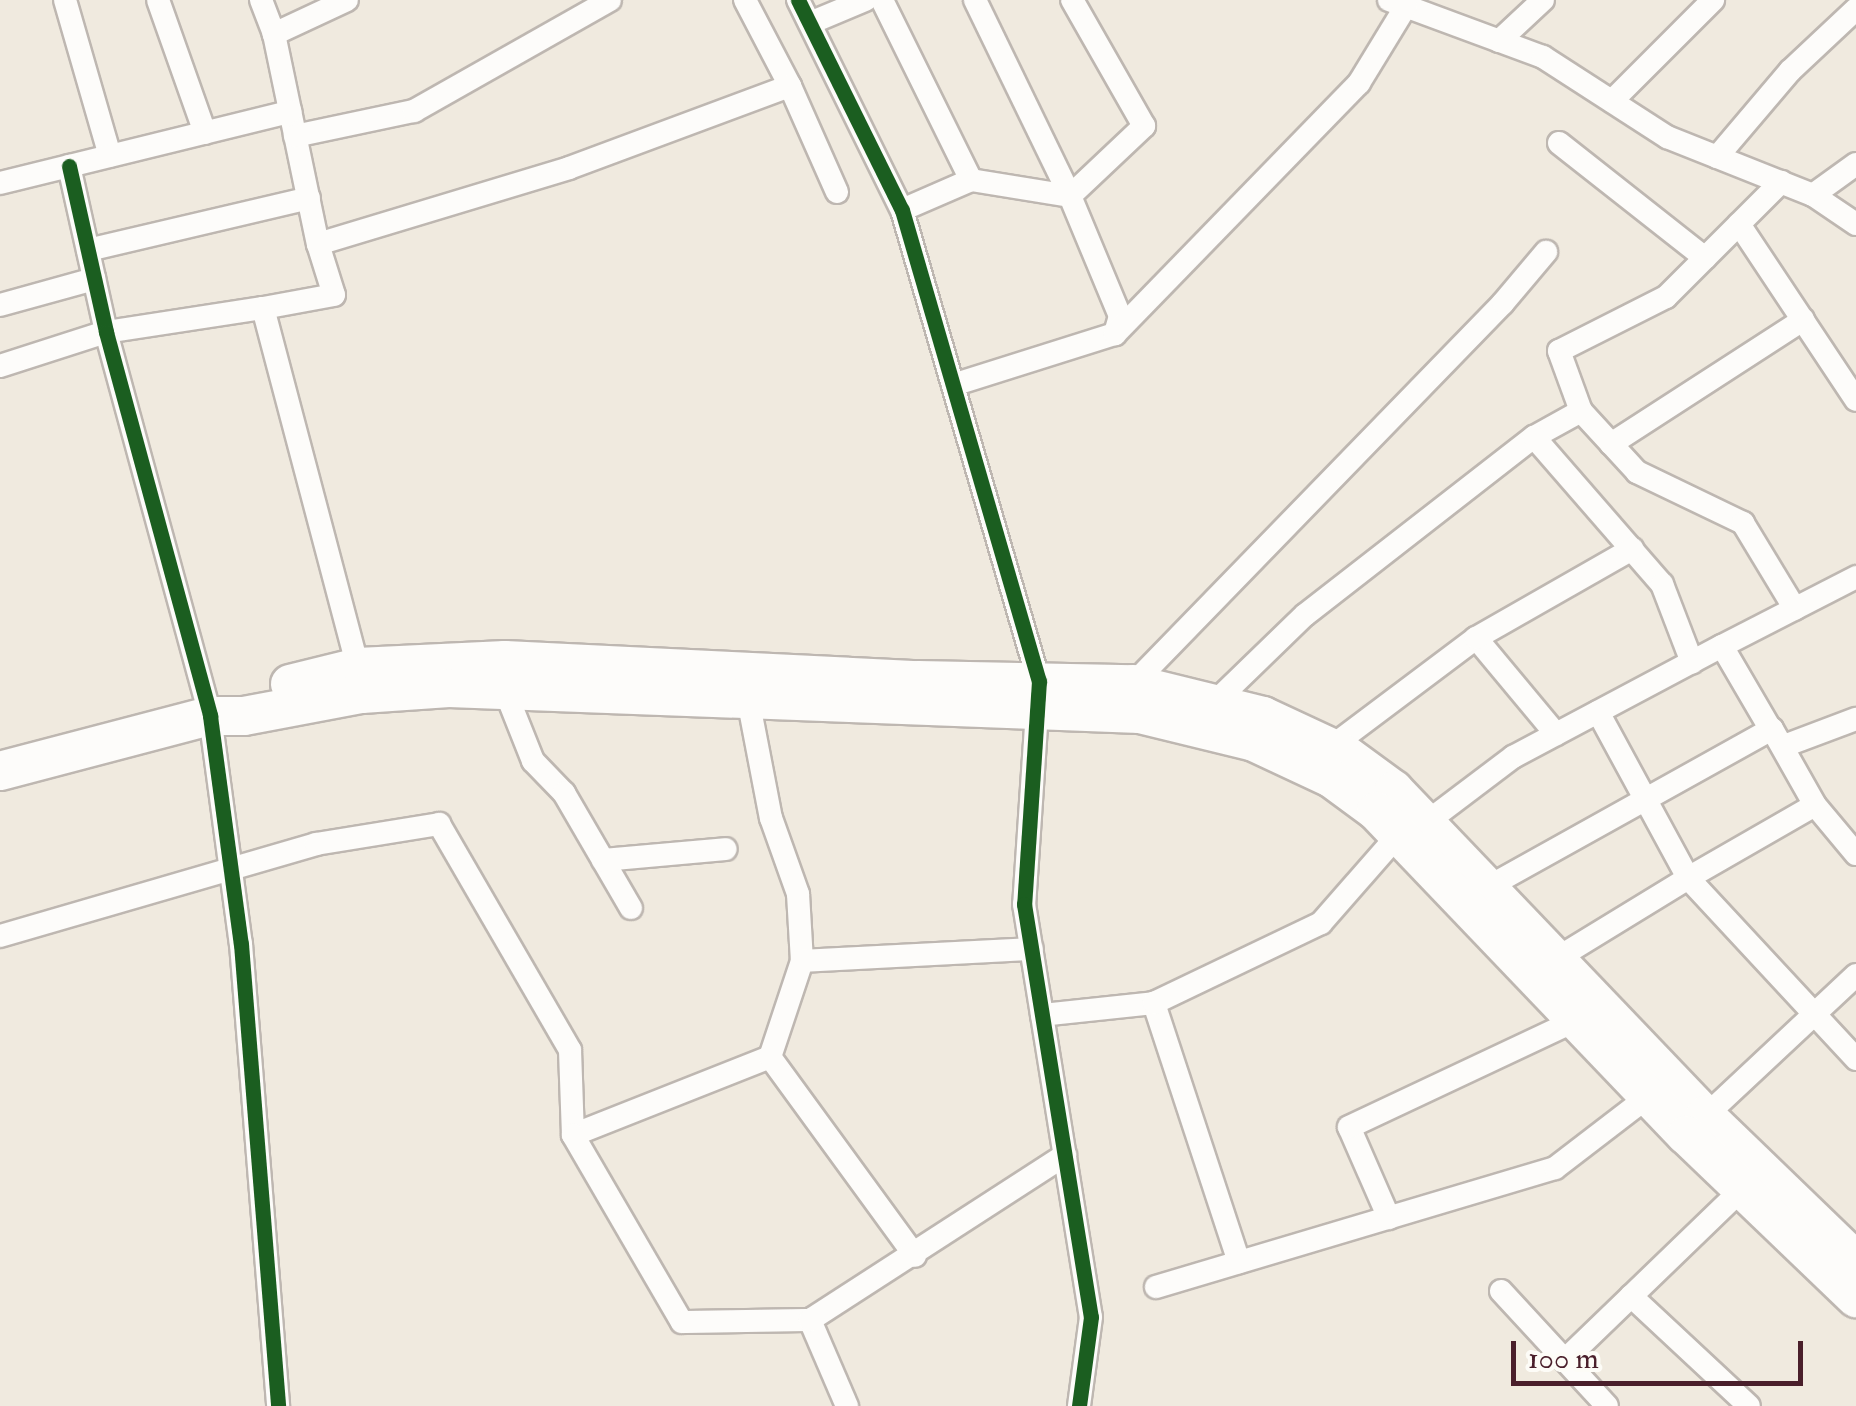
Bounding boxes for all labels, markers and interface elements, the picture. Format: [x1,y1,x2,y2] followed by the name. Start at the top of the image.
[1516,1321,1808,1383] scale bar
[1528,1340,1599,1377] text: 100 m

